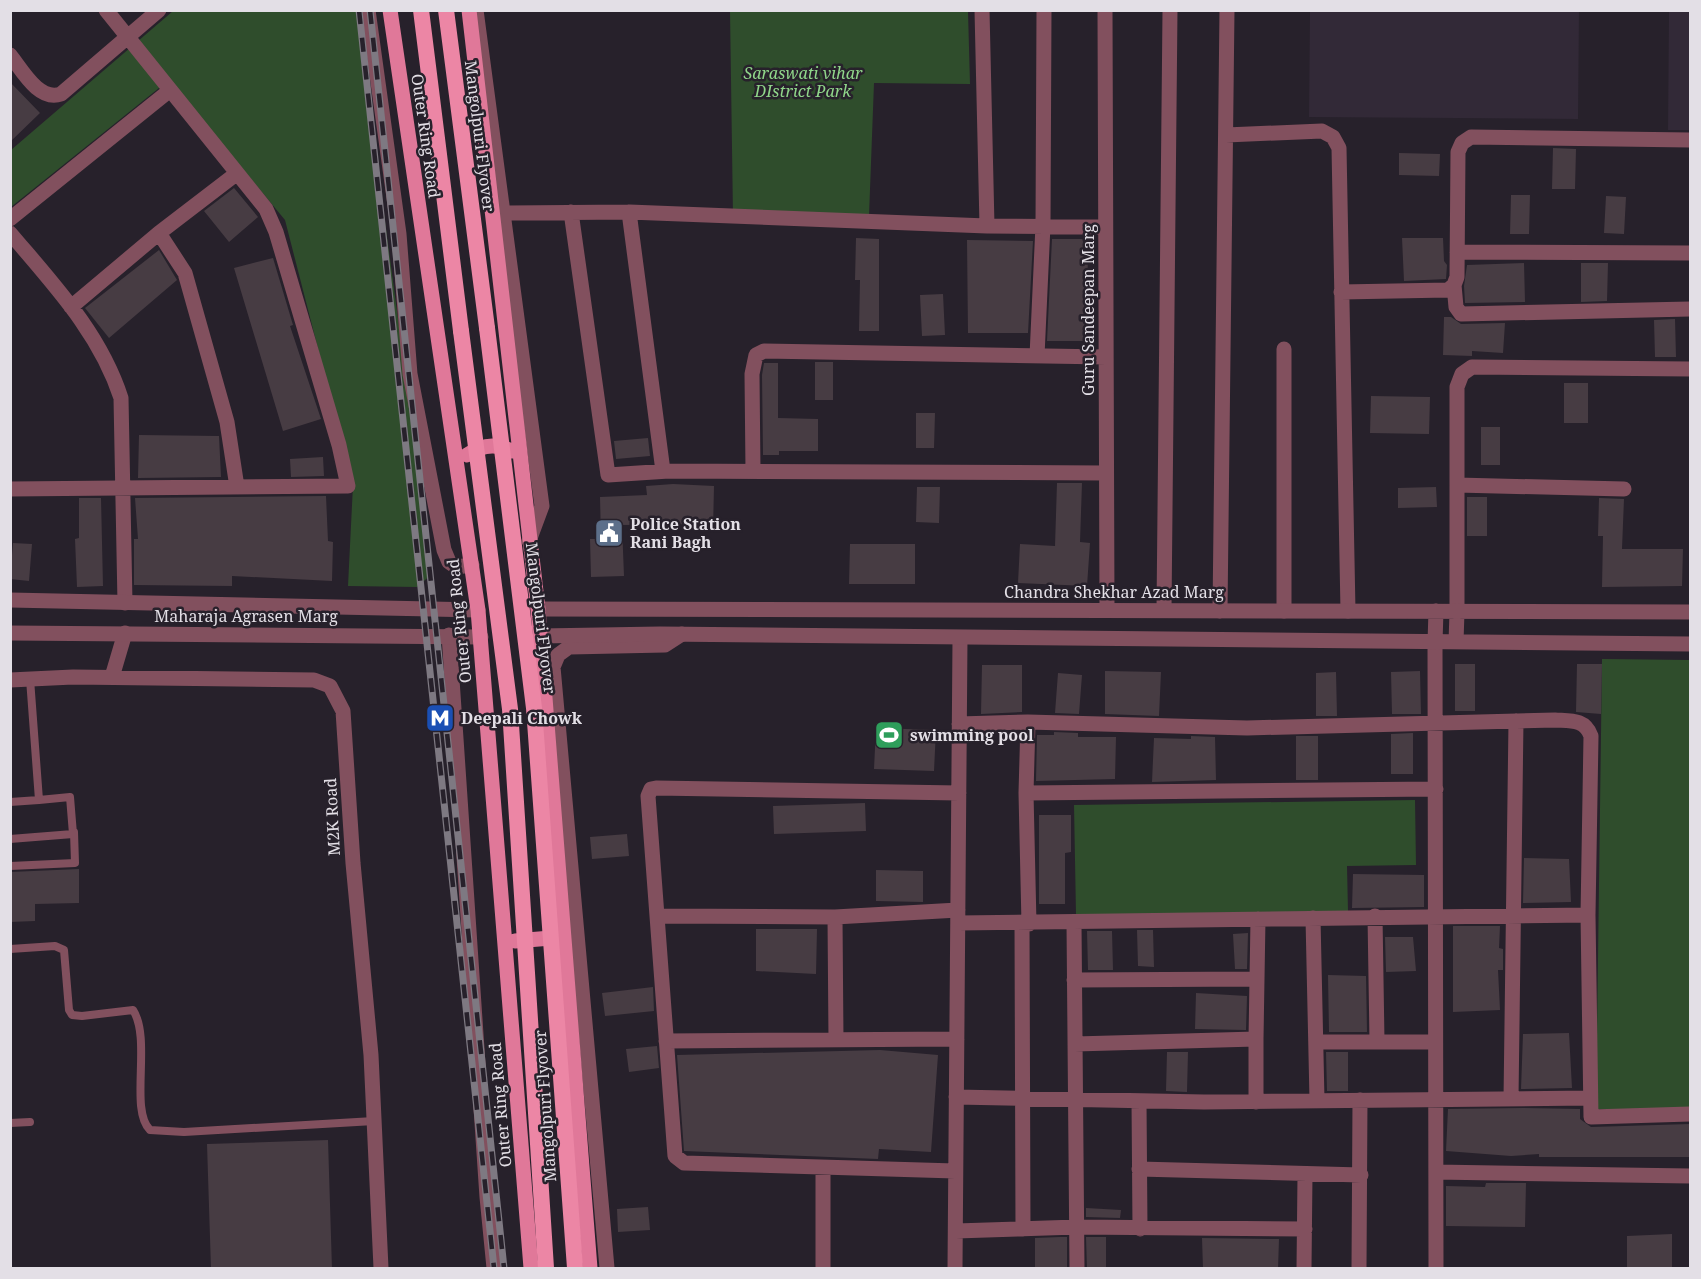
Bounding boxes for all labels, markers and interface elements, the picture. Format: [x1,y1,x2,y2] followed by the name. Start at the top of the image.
[460,59,500,213] street label: Mangolpuri Flyover
[744,62,863,102] park label: Saraswati vihar DIstrict Park
[406,72,446,200] street label: Outer Ring Road
[1077,224,1099,396] street label: Guru Sandeepan Marg
[630,513,741,553] place label: Police Station Rani Bagh
[593,517,625,549] public building icon: Police Station Rani Bagh
[521,541,561,695] street label: Mangolpuri Flyover
[441,557,476,684] street label: Outer Ring Road
[1004,581,1224,603] street label: Chandra Shekhar Azad Marg
[154,605,338,627] street label: Maharaja Agrasen Marg
[424,702,456,734] metro station icon: Deepali Chowk
[461,707,583,729] place label: Deepali Chowk
[873,719,905,751] sports icon: swimming pool
[910,724,1034,746] place label: swimming pool
[319,777,345,856] street label: M2K Road
[529,1029,561,1183] street label: Mangolpuri Flyover
[484,1042,516,1168] street label: Outer Ring Road

